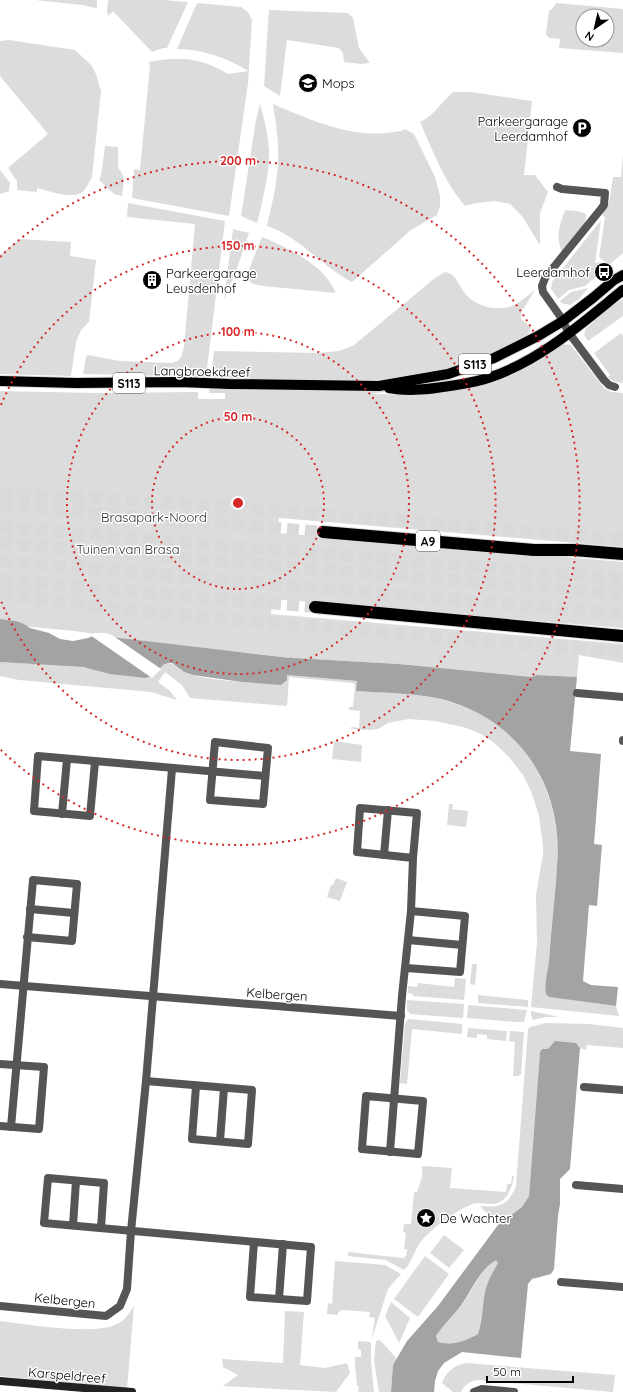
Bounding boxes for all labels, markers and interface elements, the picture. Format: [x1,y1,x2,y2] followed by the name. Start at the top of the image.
[575,8,615,48] north arrow
[582,28,597,44] text: N
[297,72,319,94] school or university icon: Mops
[322,75,355,91] place label: Mops
[477,113,568,144] place label: Parkeergarage Leerdamhof
[571,117,593,139] parking icon: Parkeergarage Leerdamhof
[220,153,256,168] text: 200 m
[221,238,255,253] text: 150 m
[593,261,615,283] bus stop icon: Leerdamhof
[516,264,590,280] place label: Leerdamhof
[166,265,257,296] place label: Parkeergarage Leusdenhof
[141,269,163,291] building icon: Parkeergarage Leusdenhof
[221,324,255,339] text: 100 m
[459,354,491,374] road number: S113
[153,362,251,380] street label: Langbroekdreef
[113,373,145,393] road number: S113
[224,409,252,424] text: 50 m
[231,496,245,510] centre of rings
[101,509,207,525] park label: Brasapark-Noord
[416,531,440,551] road number: A9
[76,541,180,557] park label: Tuinen van Brasa
[246,984,308,1004] street label: Kelbergen
[415,1207,437,1229] place icon: De Wachter
[440,1210,511,1226] place label: De Wachter
[34,1289,96,1311] street label: Kelbergen
[487,1358,573,1384] scale bar
[28,1364,107,1386] street label: Karspeldreef
[493,1364,521,1379] text: 50 m

